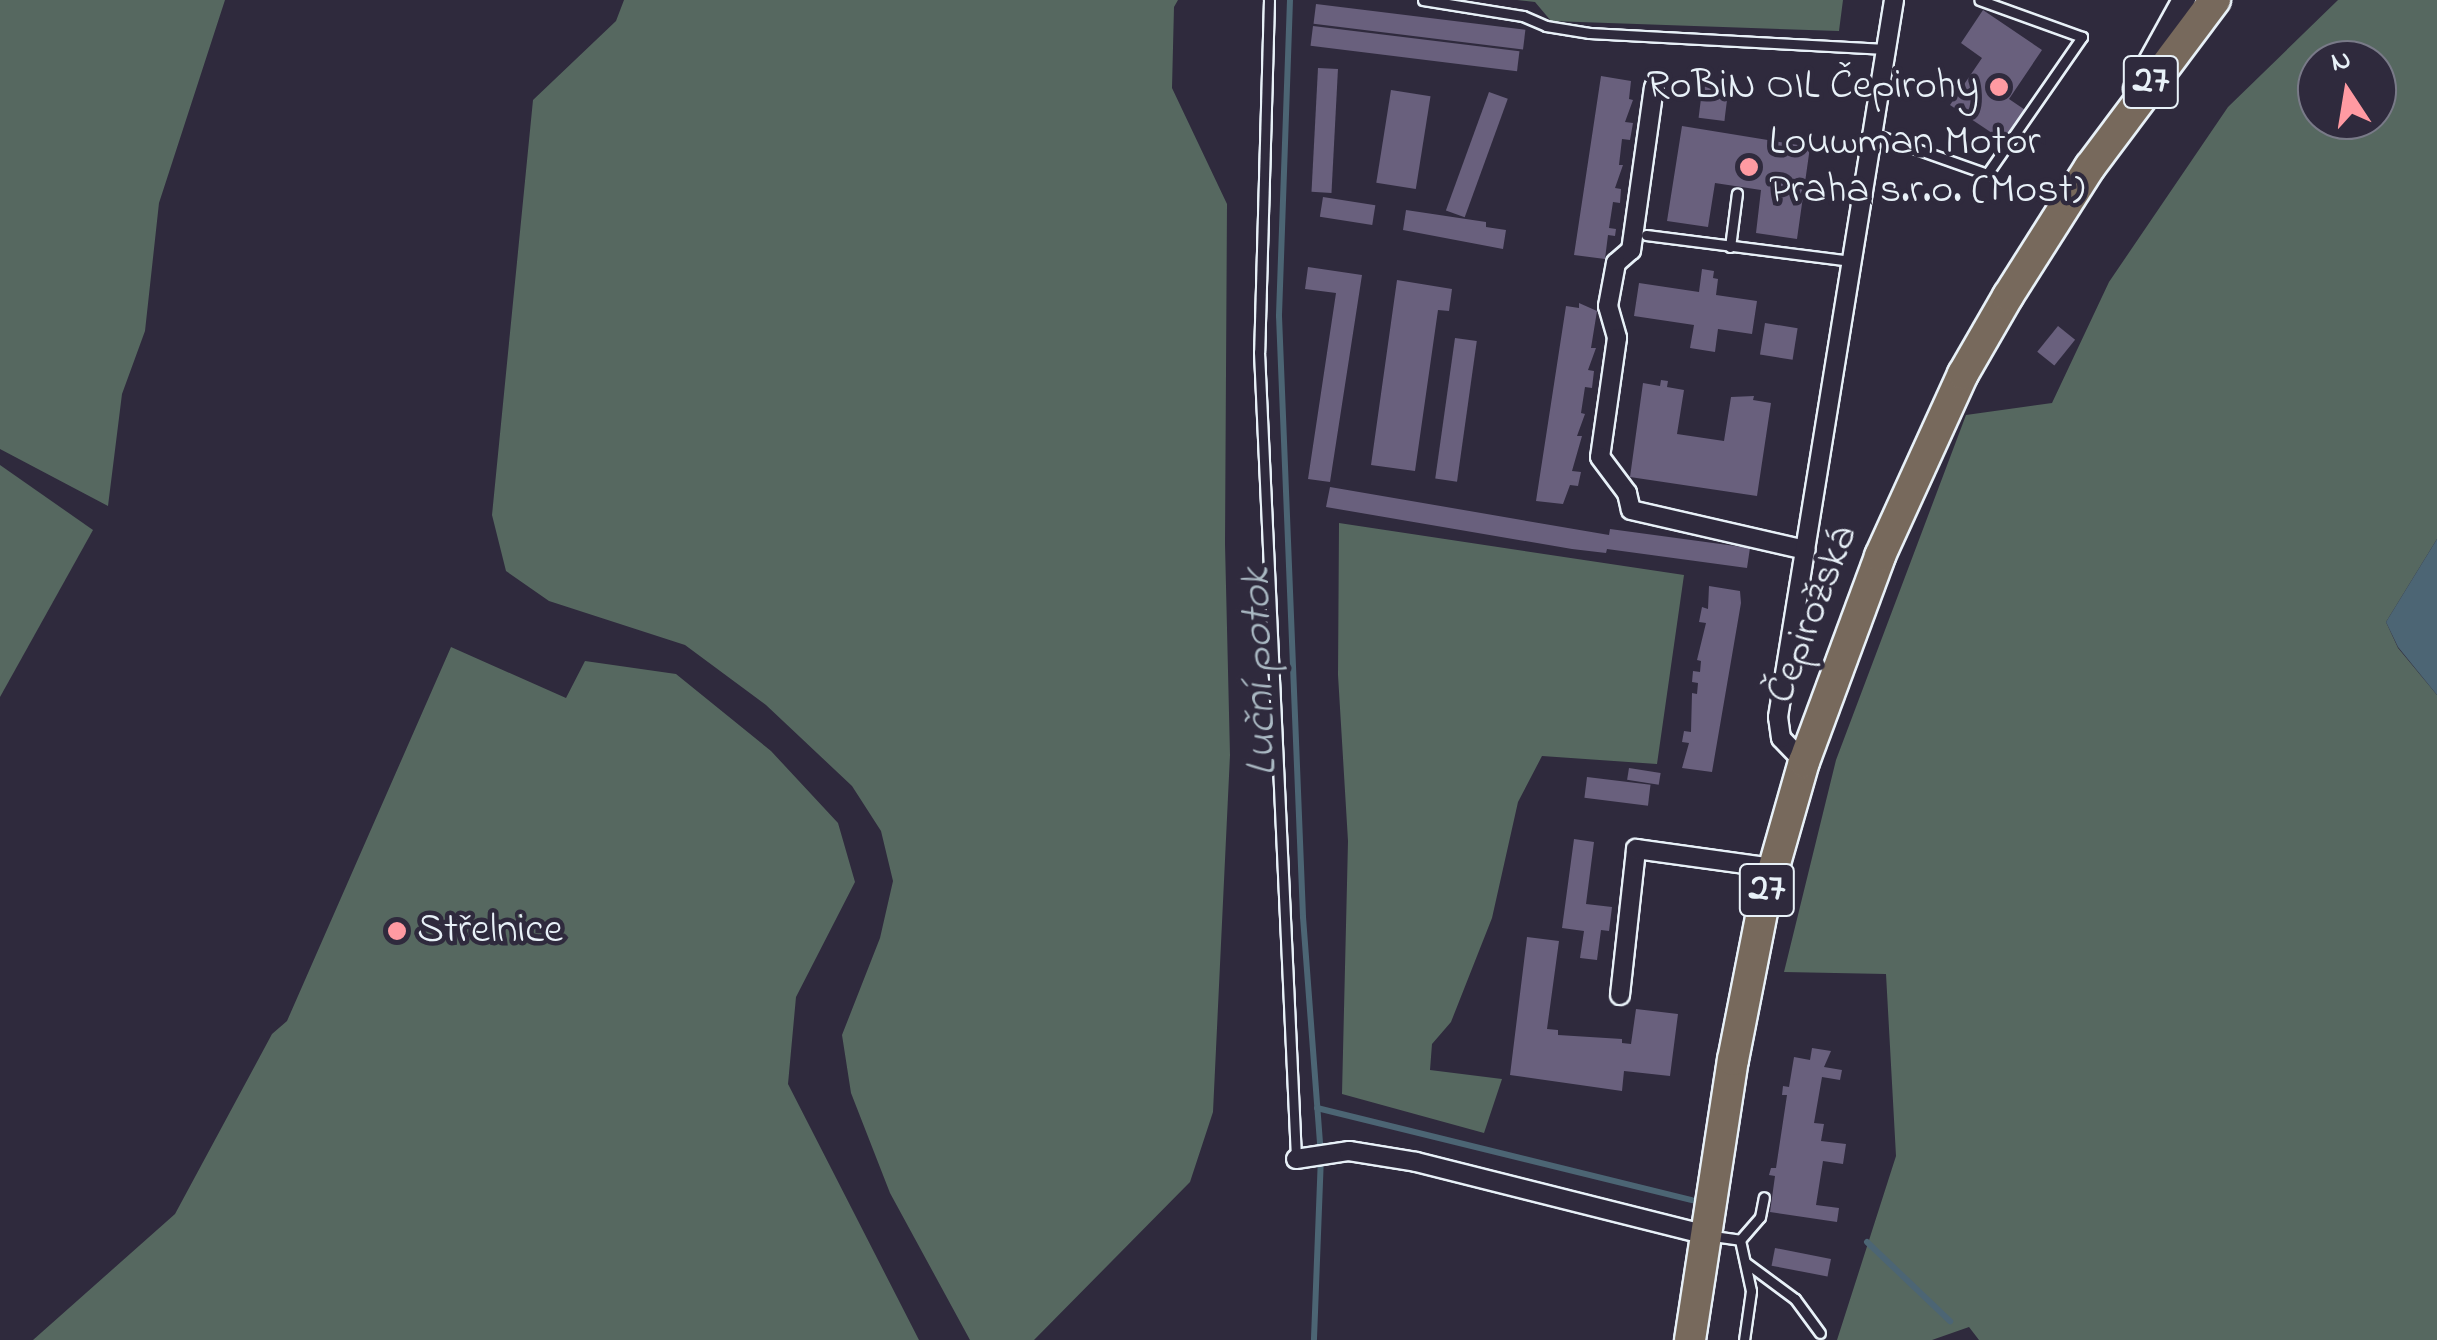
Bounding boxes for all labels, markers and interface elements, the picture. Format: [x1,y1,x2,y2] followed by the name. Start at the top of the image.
[2297,40,2397,140] north arrow
[2328,40,2355,84] text: N
[2121,47,2181,117] road number: 27
[1647,62,1979,112] place label: RoBiN OIL Čepirohy
[1988,76,2010,98] marker: RoBiN OIL Čepirohy
[1769,118,2085,216] place label: Louwman Motor Praha s.r.o. (Most)
[1738,156,1760,178] marker: Louwman Motor Praha s.r.o. (Most)
[1756,519,1870,711] street label: Čepirožská
[1230,567,1292,777] water label: Luční potok
[1737,855,1797,925] road number: 27
[417,906,563,956] place label: Střelnice
[386,920,408,942] marker: Střelnice

